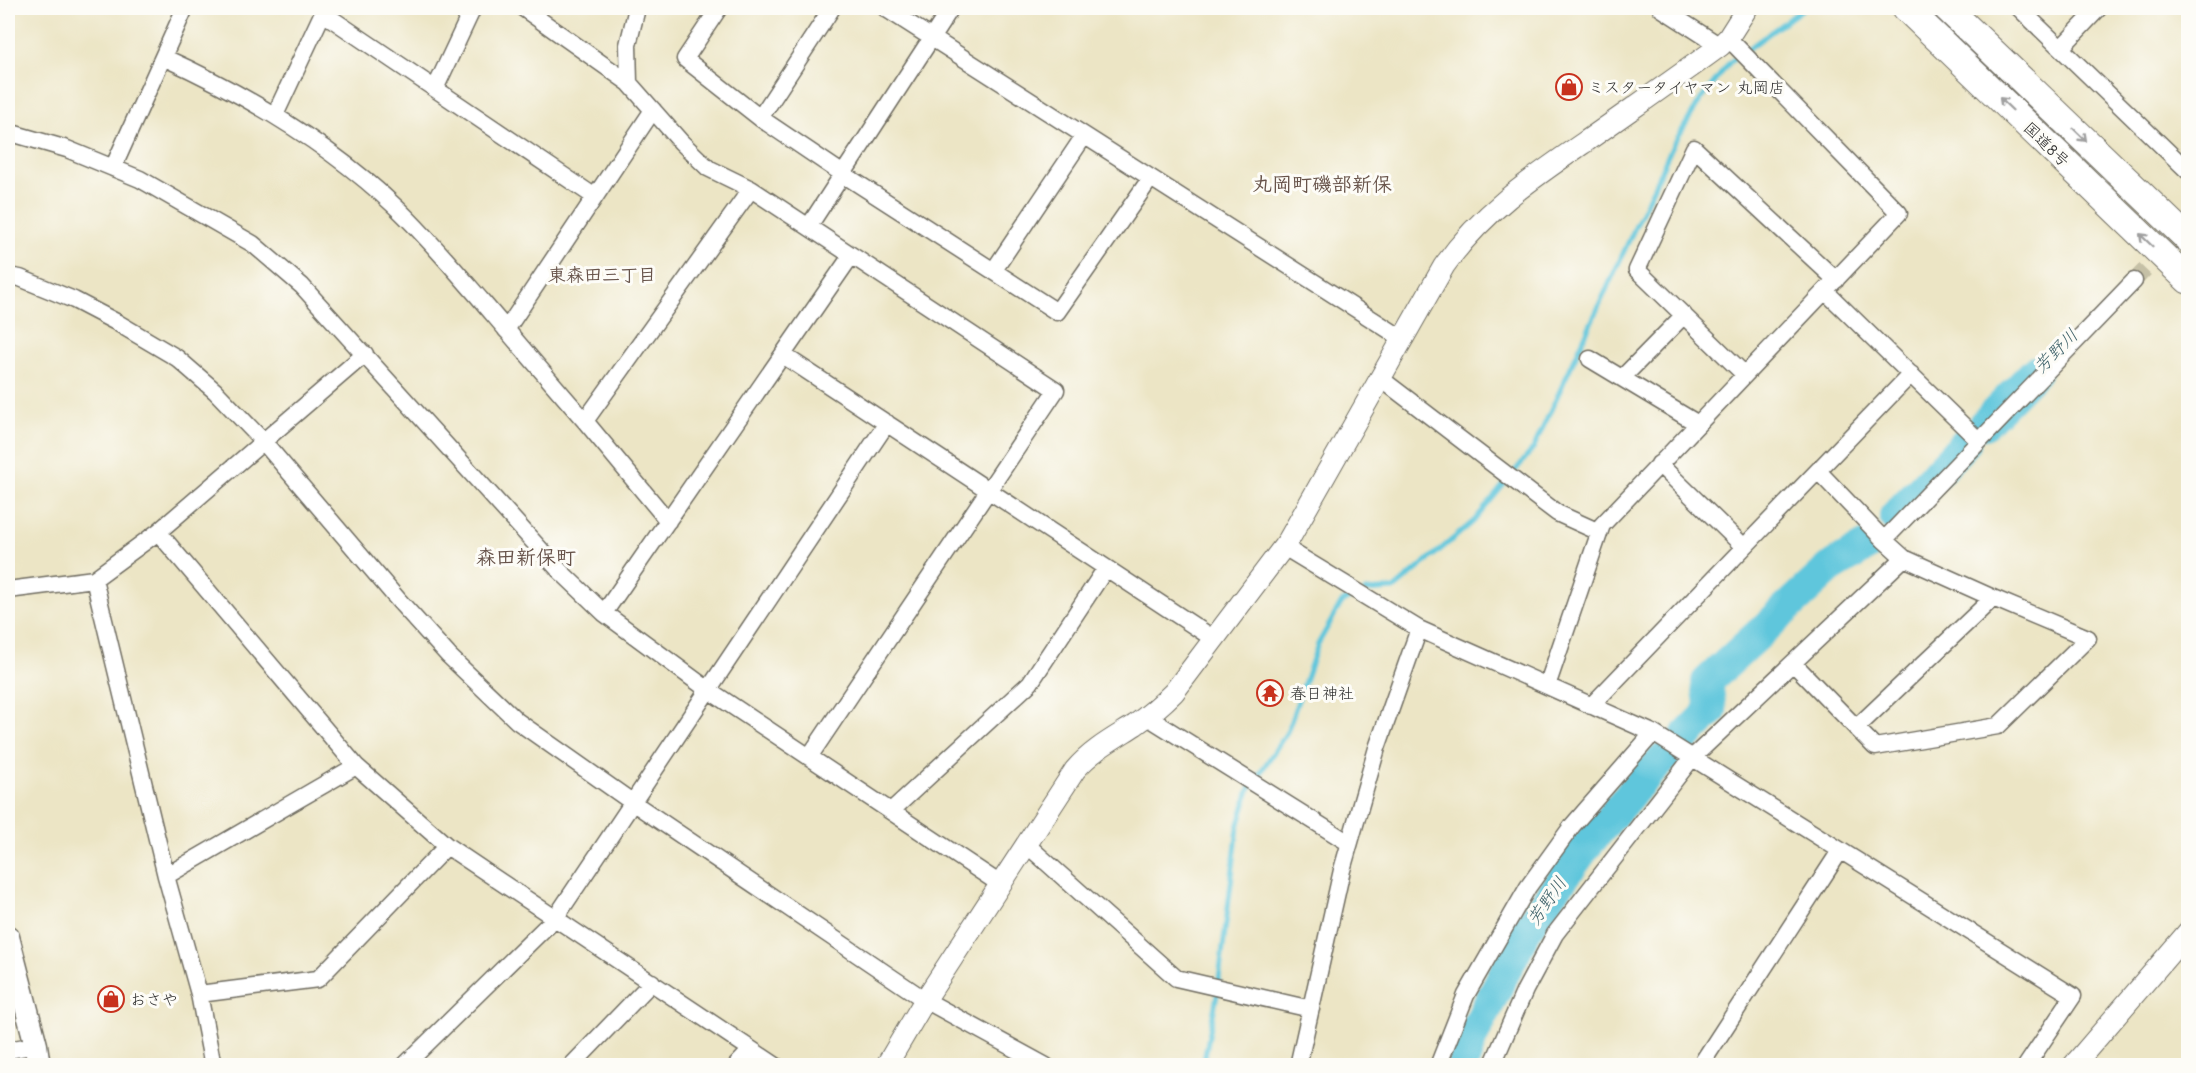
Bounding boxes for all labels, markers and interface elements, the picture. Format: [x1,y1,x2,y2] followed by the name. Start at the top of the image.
[1554,72,1584,102] shop icon: ミスタータイヤマン 丸岡店
[1588,79,1785,97] place label: ミスタータイヤマン 丸岡店
[1999,97,2014,112] one-way arrow
[2020,119,2073,171] street label: 国道8号
[2072,128,2087,142] one-way arrow
[1252,173,1392,196] district label: 丸岡町磯部新保
[2139,232,2154,247] one-way arrow
[548,265,656,286] district label: 東森田三丁目
[2030,325,2083,378] water label: 芳野川
[476,546,576,569] district label: 森田新保町
[1255,678,1285,708] temple icon: 春日神社
[1290,685,1354,703] place label: 春日神社
[1523,873,1571,929] water label: 芳野川
[96,984,126,1014] shop icon: おさや
[130,991,178,1009] place label: おさや

